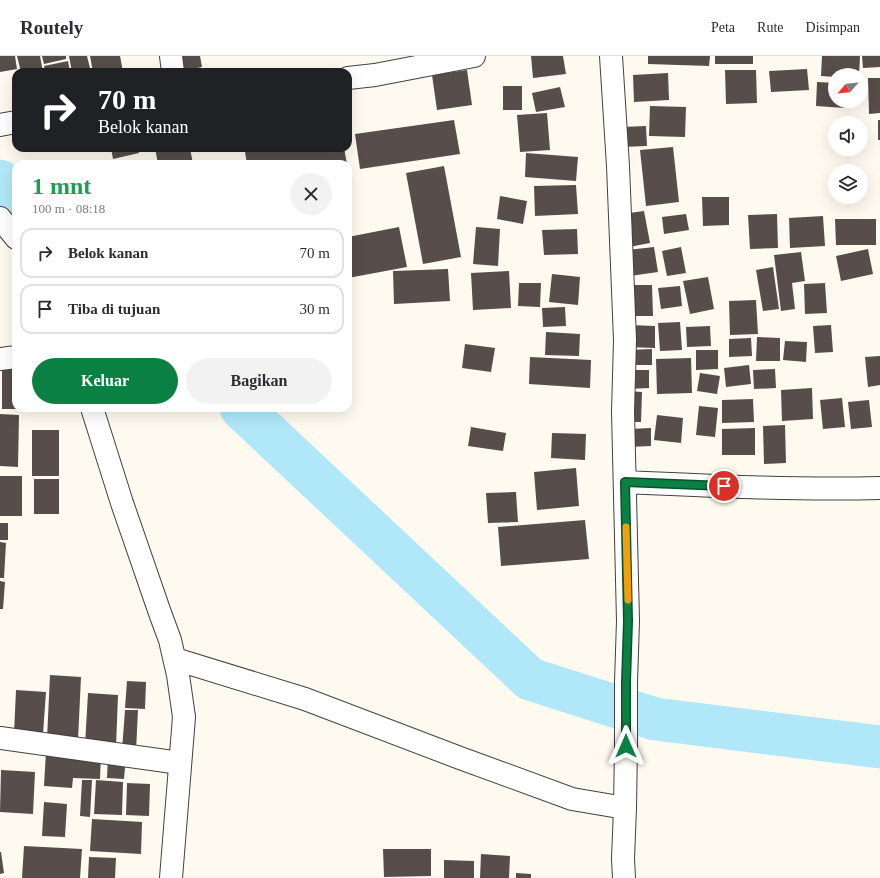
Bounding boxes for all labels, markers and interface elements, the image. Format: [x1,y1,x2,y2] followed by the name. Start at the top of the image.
[20,17,83,38] text: Routely
[711,20,735,35] text: Peta
[757,20,784,35] text: Rute
[806,20,860,35] text: Disimpan
[828,68,868,108] north arrow
[828,68,868,204] map controls
[32,84,84,136] icon: right
[98,84,156,115] text: 70 m
[828,116,868,156] button: sound
[98,117,188,137] text: Belok kanan
[828,164,868,204] button: layers
[32,173,91,199] text: 1 mnt
[290,173,332,215] button: close
[32,201,105,216] text: 100 m · 08:18
[34,242,56,264] icon: right
[68,245,148,261] text: Belok kanan
[300,245,330,261] text: 70 m
[34,298,56,320] icon: arrive
[68,301,160,317] text: Tiba di tujuan
[300,301,330,317] text: 30 m
[32,358,178,404] button: Keluar
[186,358,332,404] button: Bagikan
[707,469,741,503] pin
[713,475,735,497] icon: arrive
[605,725,647,767] position arrow

